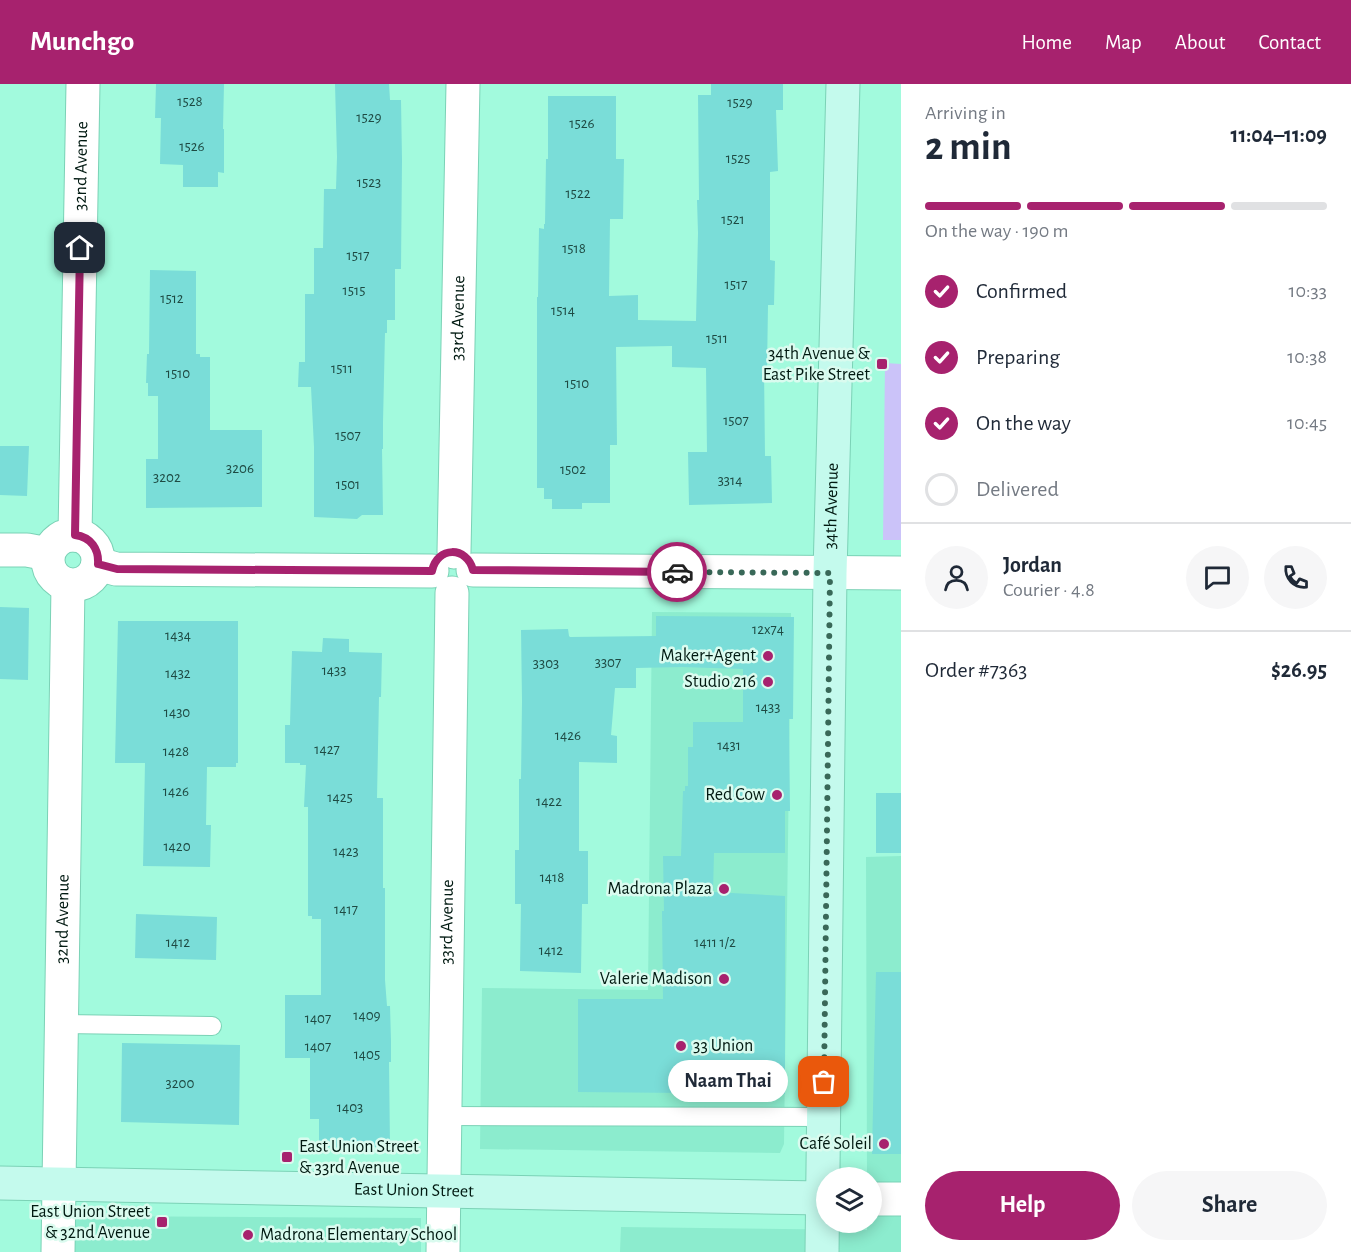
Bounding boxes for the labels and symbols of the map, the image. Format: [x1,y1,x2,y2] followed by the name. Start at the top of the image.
[177,94,203,109] house number: 1528
[727,95,753,110] house number: 1529
[356,110,382,125] house number: 1529
[569,116,595,131] house number: 1526
[72,121,91,211] street label: 32nd Avenue
[179,139,205,154] house number: 1526
[726,151,750,166] house number: 1525
[357,175,381,190] house number: 1523
[565,186,591,201] house number: 1522
[721,212,745,227] house number: 1521
[54,222,105,273] pin
[562,241,586,256] house number: 1518
[347,248,369,263] house number: 1517
[449,275,468,361] street label: 33rd Avenue
[725,277,747,292] house number: 1517
[343,283,365,298] house number: 1515
[160,291,184,306] house number: 1512
[551,303,575,318] house number: 1514
[706,331,728,346] house number: 1511
[763,345,871,384] place label: 34th Avenue & East Pike Street
[875,357,889,371] marker: 34th Avenue & East Pike Street
[331,361,353,376] house number: 1511
[166,366,190,381] house number: 1510
[565,376,589,391] house number: 1510
[723,413,749,428] house number: 1507
[335,428,361,443] house number: 1507
[226,461,254,476] house number: 3206
[560,462,586,477] house number: 1502
[822,462,842,550] street label: 34th Avenue
[153,470,181,485] house number: 3202
[718,473,742,488] house number: 3314
[336,477,360,492] house number: 1501
[647,542,707,602] courier
[752,622,784,637] house number: 12x74
[165,628,191,643] house number: 1434
[660,647,756,665] place label: Maker+Agent
[761,649,775,663] marker: Maker+Agent
[595,655,621,670] house number: 3307
[533,656,559,671] house number: 3303
[322,663,346,678] house number: 1433
[165,666,191,681] house number: 1432
[684,673,756,691] place label: Studio 216
[761,675,775,689] marker: Studio 216
[756,700,780,715] house number: 1433
[164,705,190,720] house number: 1430
[555,728,581,743] house number: 1426
[717,738,741,753] house number: 1431
[314,742,340,757] house number: 1427
[163,744,189,759] house number: 1428
[163,784,189,799] house number: 1426
[705,786,765,804] place label: Red Cow
[770,788,784,802] marker: Red Cow
[327,790,353,805] house number: 1425
[536,794,562,809] house number: 1422
[163,839,191,854] house number: 1420
[333,844,359,859] house number: 1423
[540,870,564,885] house number: 1418
[53,874,73,964] street label: 32nd Avenue
[438,879,457,965] street label: 33rd Avenue
[607,880,712,898] place label: Madrona Plaza
[717,882,731,896] marker: Madrona Plaza
[334,902,358,917] house number: 1417
[166,935,190,950] house number: 1412
[694,935,736,950] house number: 1411 1/2
[539,943,563,958] house number: 1412
[600,970,712,988] place label: Valerie Madison
[717,972,731,986] marker: Valerie Madison
[353,1008,381,1023] house number: 1409
[305,1011,331,1026] house number: 1407
[693,1037,753,1055] place label: 33 Union
[305,1039,331,1054] house number: 1407
[674,1039,688,1053] marker: 33 Union
[354,1047,380,1062] house number: 1405
[798,1056,849,1107] pin
[668,1061,788,1103] callout: Naam Thai
[166,1076,194,1091] house number: 3200
[337,1100,363,1115] house number: 1403
[800,1135,872,1153] place label: Café Soleil
[877,1137,891,1151] marker: Café Soleil
[299,1138,419,1177] place label: East Union Street & 33rd Avenue
[280,1150,294,1164] marker: East Union Street & 33rd Avenue
[354,1180,474,1201] street label: East Union Street
[30,1203,150,1242] place label: East Union Street & 32nd Avenue
[155,1215,169,1229] marker: East Union Street & 32nd Avenue
[260,1226,457,1244] place label: Madrona Elementary School
[241,1228,255,1242] marker: Madrona Elementary School

